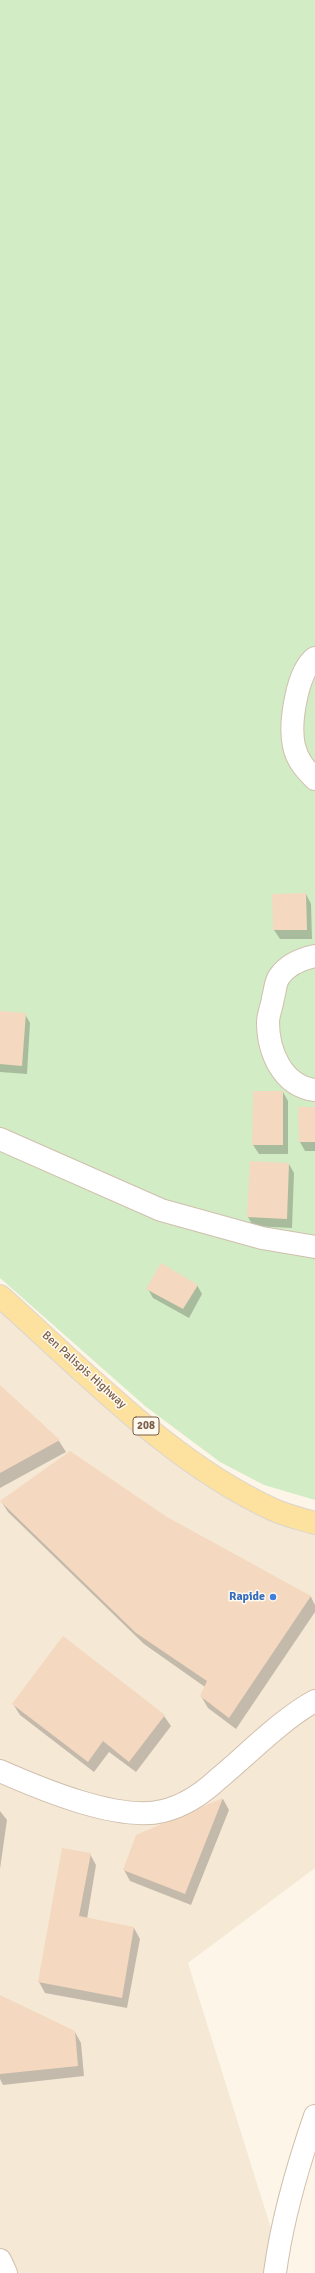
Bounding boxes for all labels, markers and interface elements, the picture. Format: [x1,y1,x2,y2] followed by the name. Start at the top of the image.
[39,1328,129,1412] street label: Ben Palispis Highway
[133,1417,159,1435] road number: 208
[229,1590,265,1604] place label: Rapide
[268,1592,278,1602] marker: Rapide

